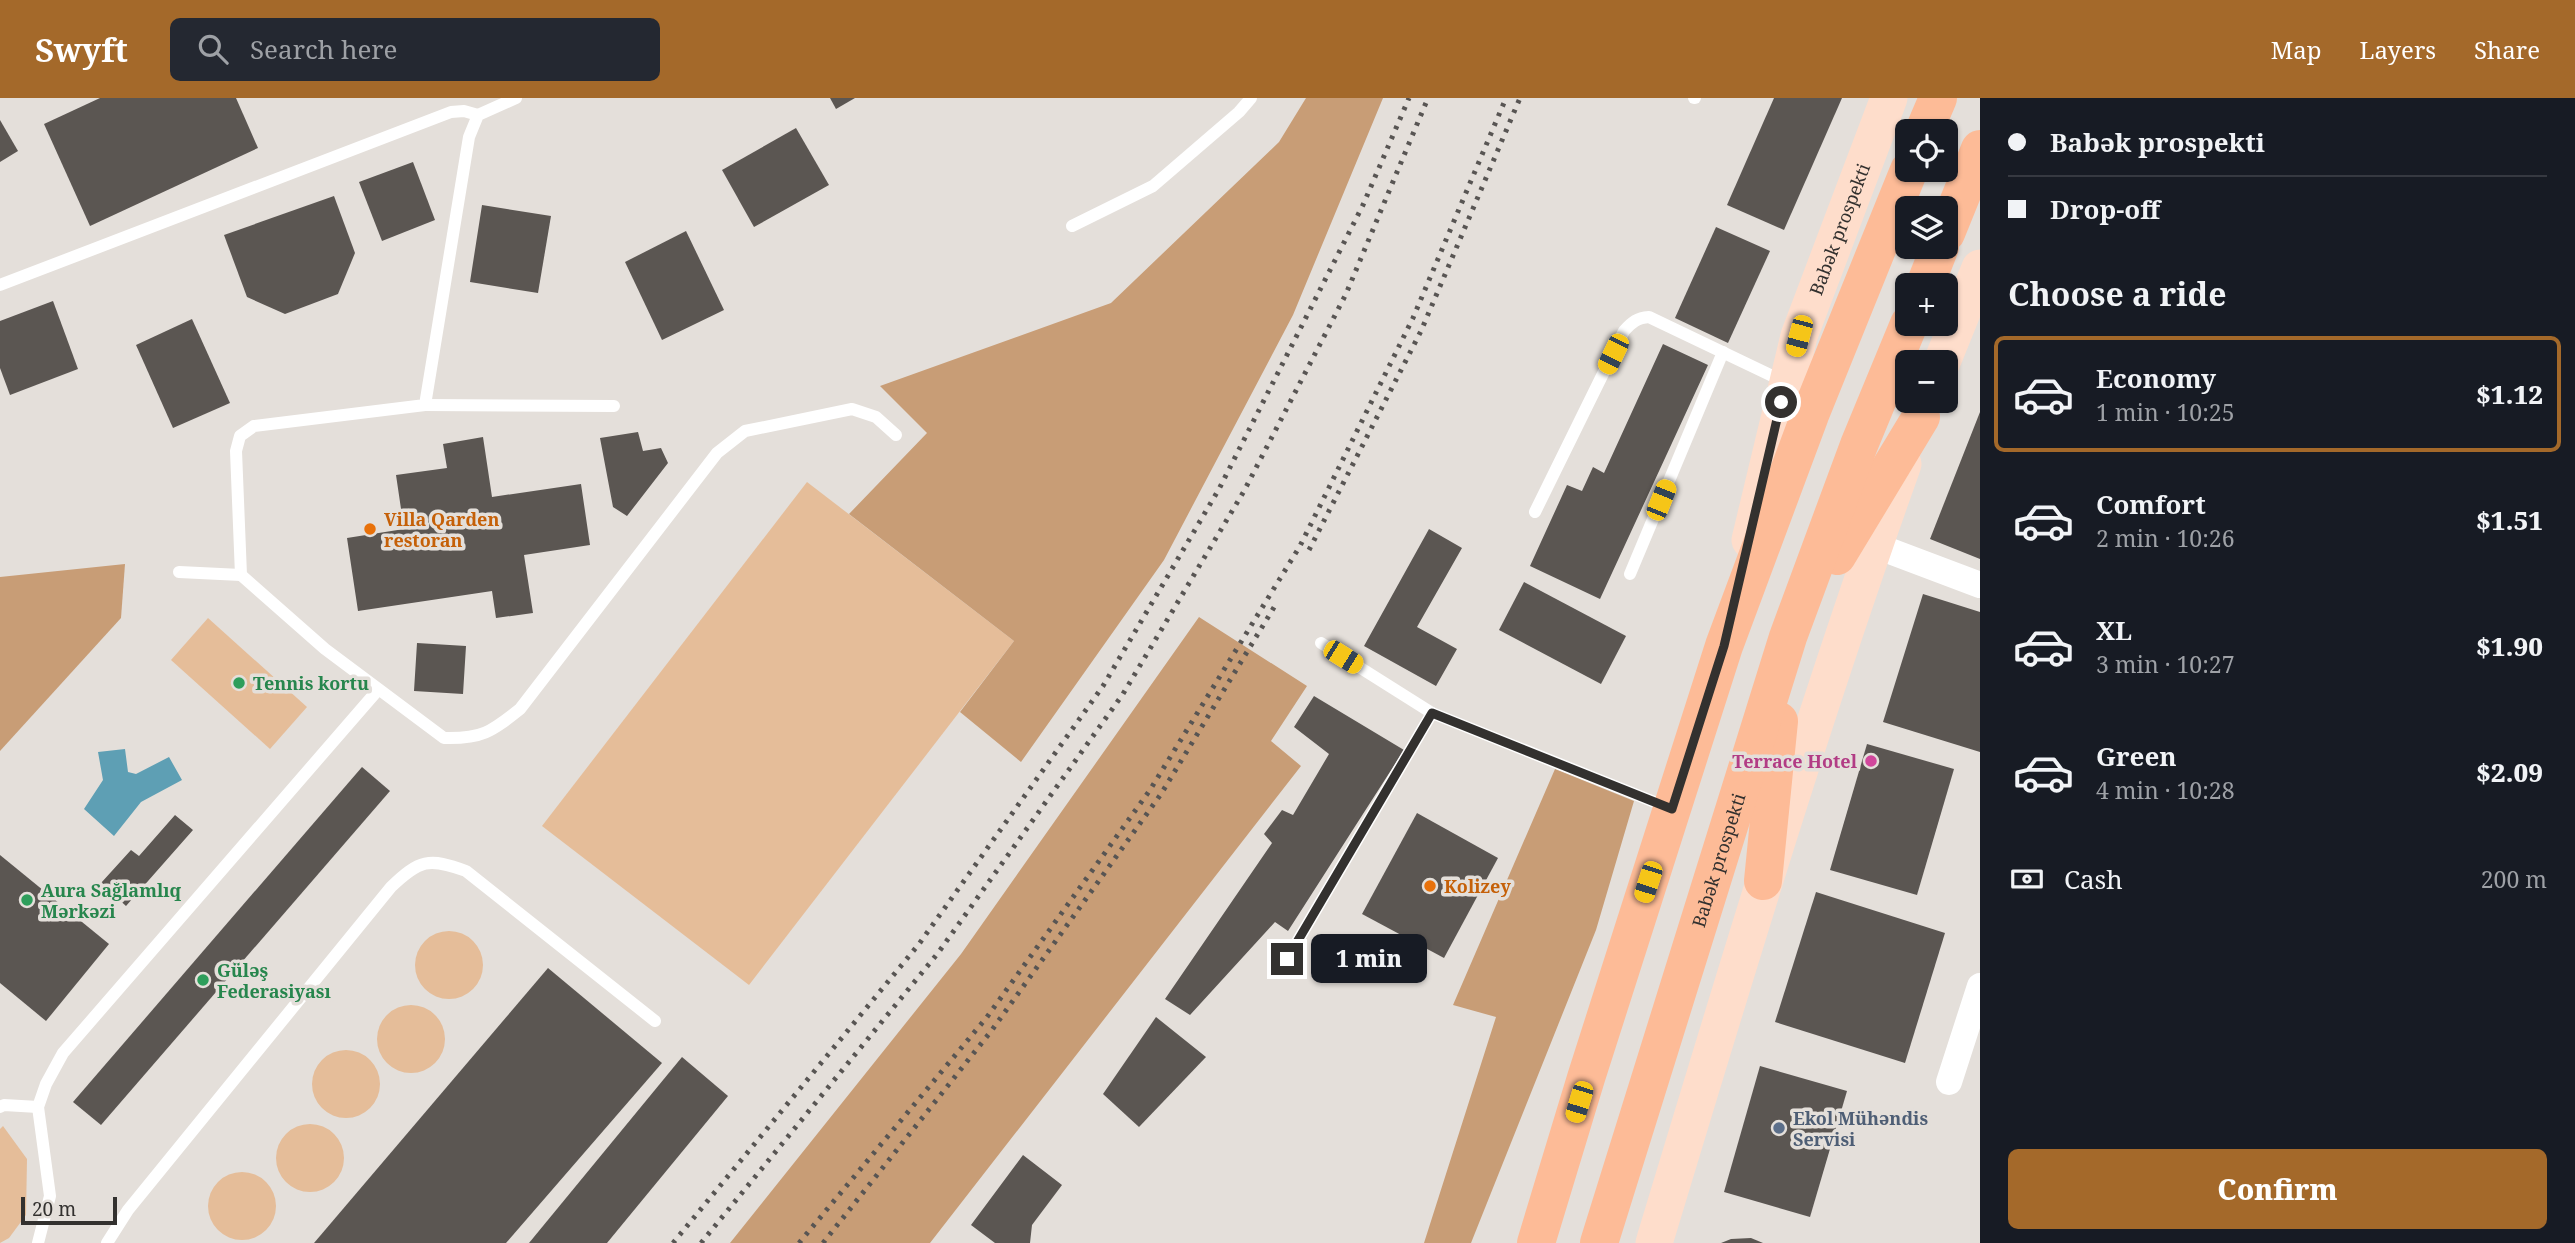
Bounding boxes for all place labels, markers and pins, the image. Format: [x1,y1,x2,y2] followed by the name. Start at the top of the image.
[384,507,499,552] place label: Villa Qarden restoran
[362,521,378,537] marker: Villa Qarden restoran
[253,671,369,695] place label: Tennis kortu
[231,675,247,691] marker: Tennis kortu
[1732,749,1858,773] place label: Terrace Hotel
[1863,753,1879,769] marker: Terrace Hotel
[1444,874,1511,898] place label: Kolizey
[41,878,182,923] place label: Aura Sağlamlıq Mərkəzi
[1422,878,1438,894] marker: Kolizey
[19,892,35,908] marker: Aura Sağlamlıq Mərkəzi
[217,958,331,1003] place label: Güləş Federasiyası
[195,972,211,988] marker: Güləş Federasiyası
[1793,1106,1928,1151] place label: Ekol Mühəndis Servisi
[1771,1120,1787,1136] marker: Ekol Mühəndis Servisi

